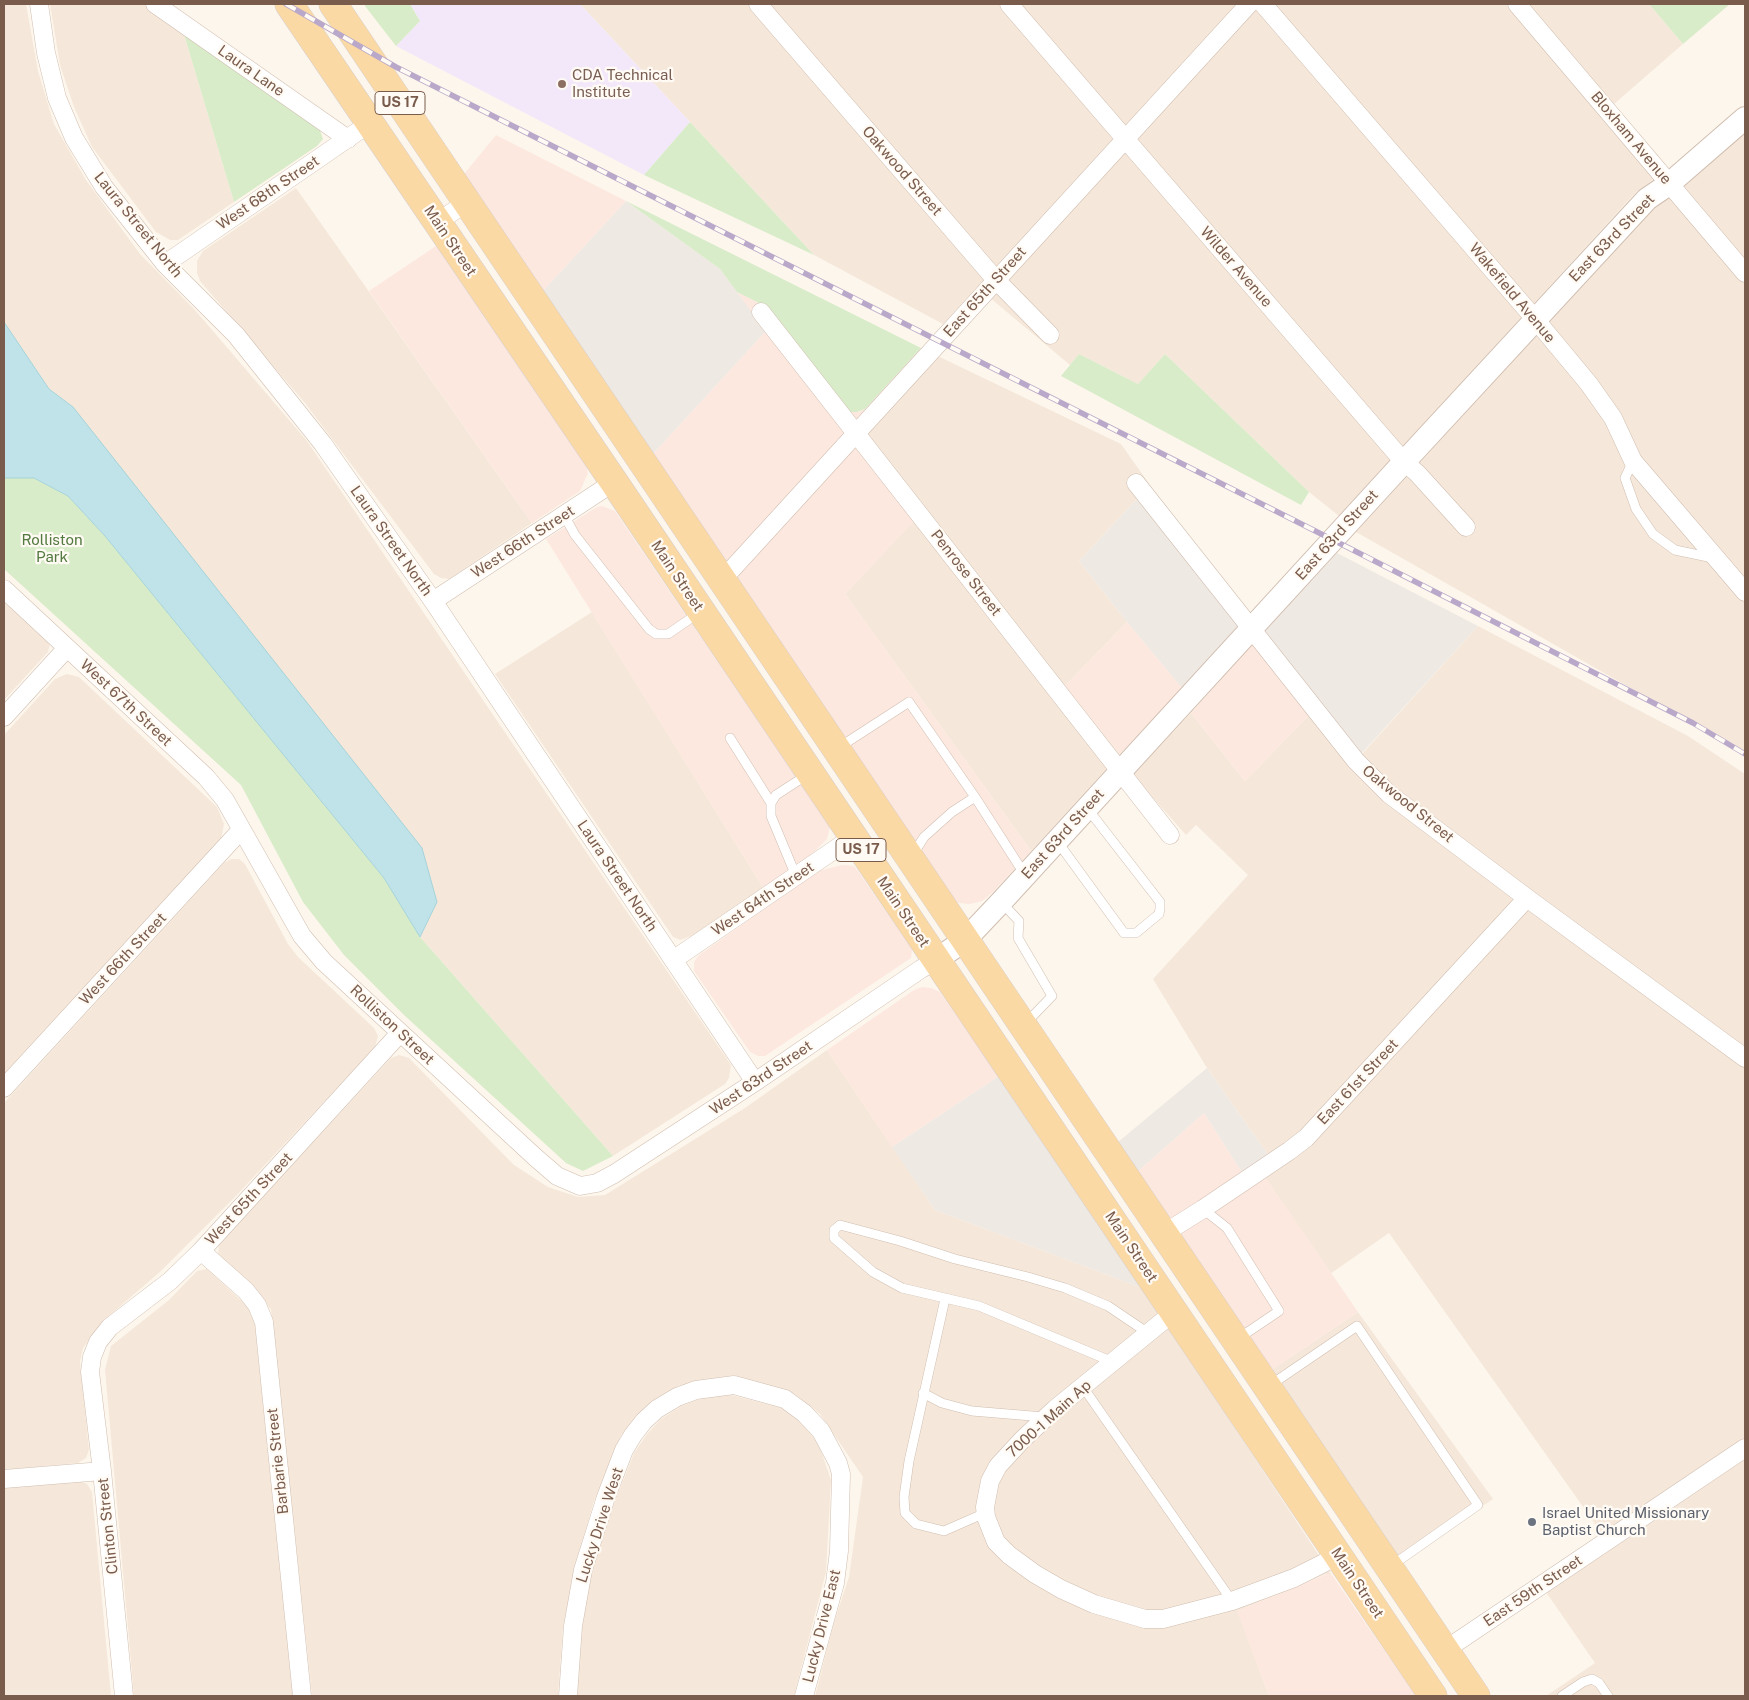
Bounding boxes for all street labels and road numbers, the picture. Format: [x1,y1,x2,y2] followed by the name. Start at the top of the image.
[214,42,288,100] street label: Laura Lane
[1587,88,1675,188] street label: Bloxham Avenue
[375,92,425,115] road number: US 17
[858,123,946,219] street label: Oakwood Street
[213,152,323,234] street label: West 68th Street
[90,169,186,281] street label: Laura Street North
[1566,190,1658,286] street label: East 63rd Street
[420,202,480,280] street label: Main Street
[1196,223,1276,311] street label: Wilder Avenue
[1465,239,1559,347] street label: Wakefield Avenue
[940,243,1030,341] street label: East 65th Street
[346,482,436,600] street label: Laura Street North
[1292,486,1382,584] street label: East 63rd Street
[468,502,578,582] street label: West 66th Street
[927,526,1005,620] street label: Penrose Street
[647,537,707,615] street label: Main Street
[76,656,176,750] street label: West 67th Street
[1359,762,1457,846] street label: Oakwood Street
[1018,785,1108,883] street label: East 63rd Street
[573,817,661,935] street label: Laura Street North
[836,838,886,862] road number: US 17
[708,858,818,940] street label: West 64th Street
[873,873,933,951] street label: Main Street
[76,909,170,1009] street label: West 66th Street
[346,981,438,1069] street label: Rolliston Street
[1314,1035,1402,1129] street label: East 61st Street
[706,1037,816,1119] street label: West 63rd Street
[202,1149,296,1249] street label: West 65th Street
[1101,1208,1161,1286] street label: Main Street
[1003,1376,1095,1462] street label: 7000-1 Main Ap
[263,1407,293,1515] street label: Barbarie Street
[573,1465,627,1585] street label: Lucky Drive West
[94,1477,122,1575] street label: Clinton Street
[1327,1544,1387,1622] street label: Main Street
[1480,1551,1586,1631] street label: East 59th Street
[799,1568,845,1684] street label: Lucky Drive East

